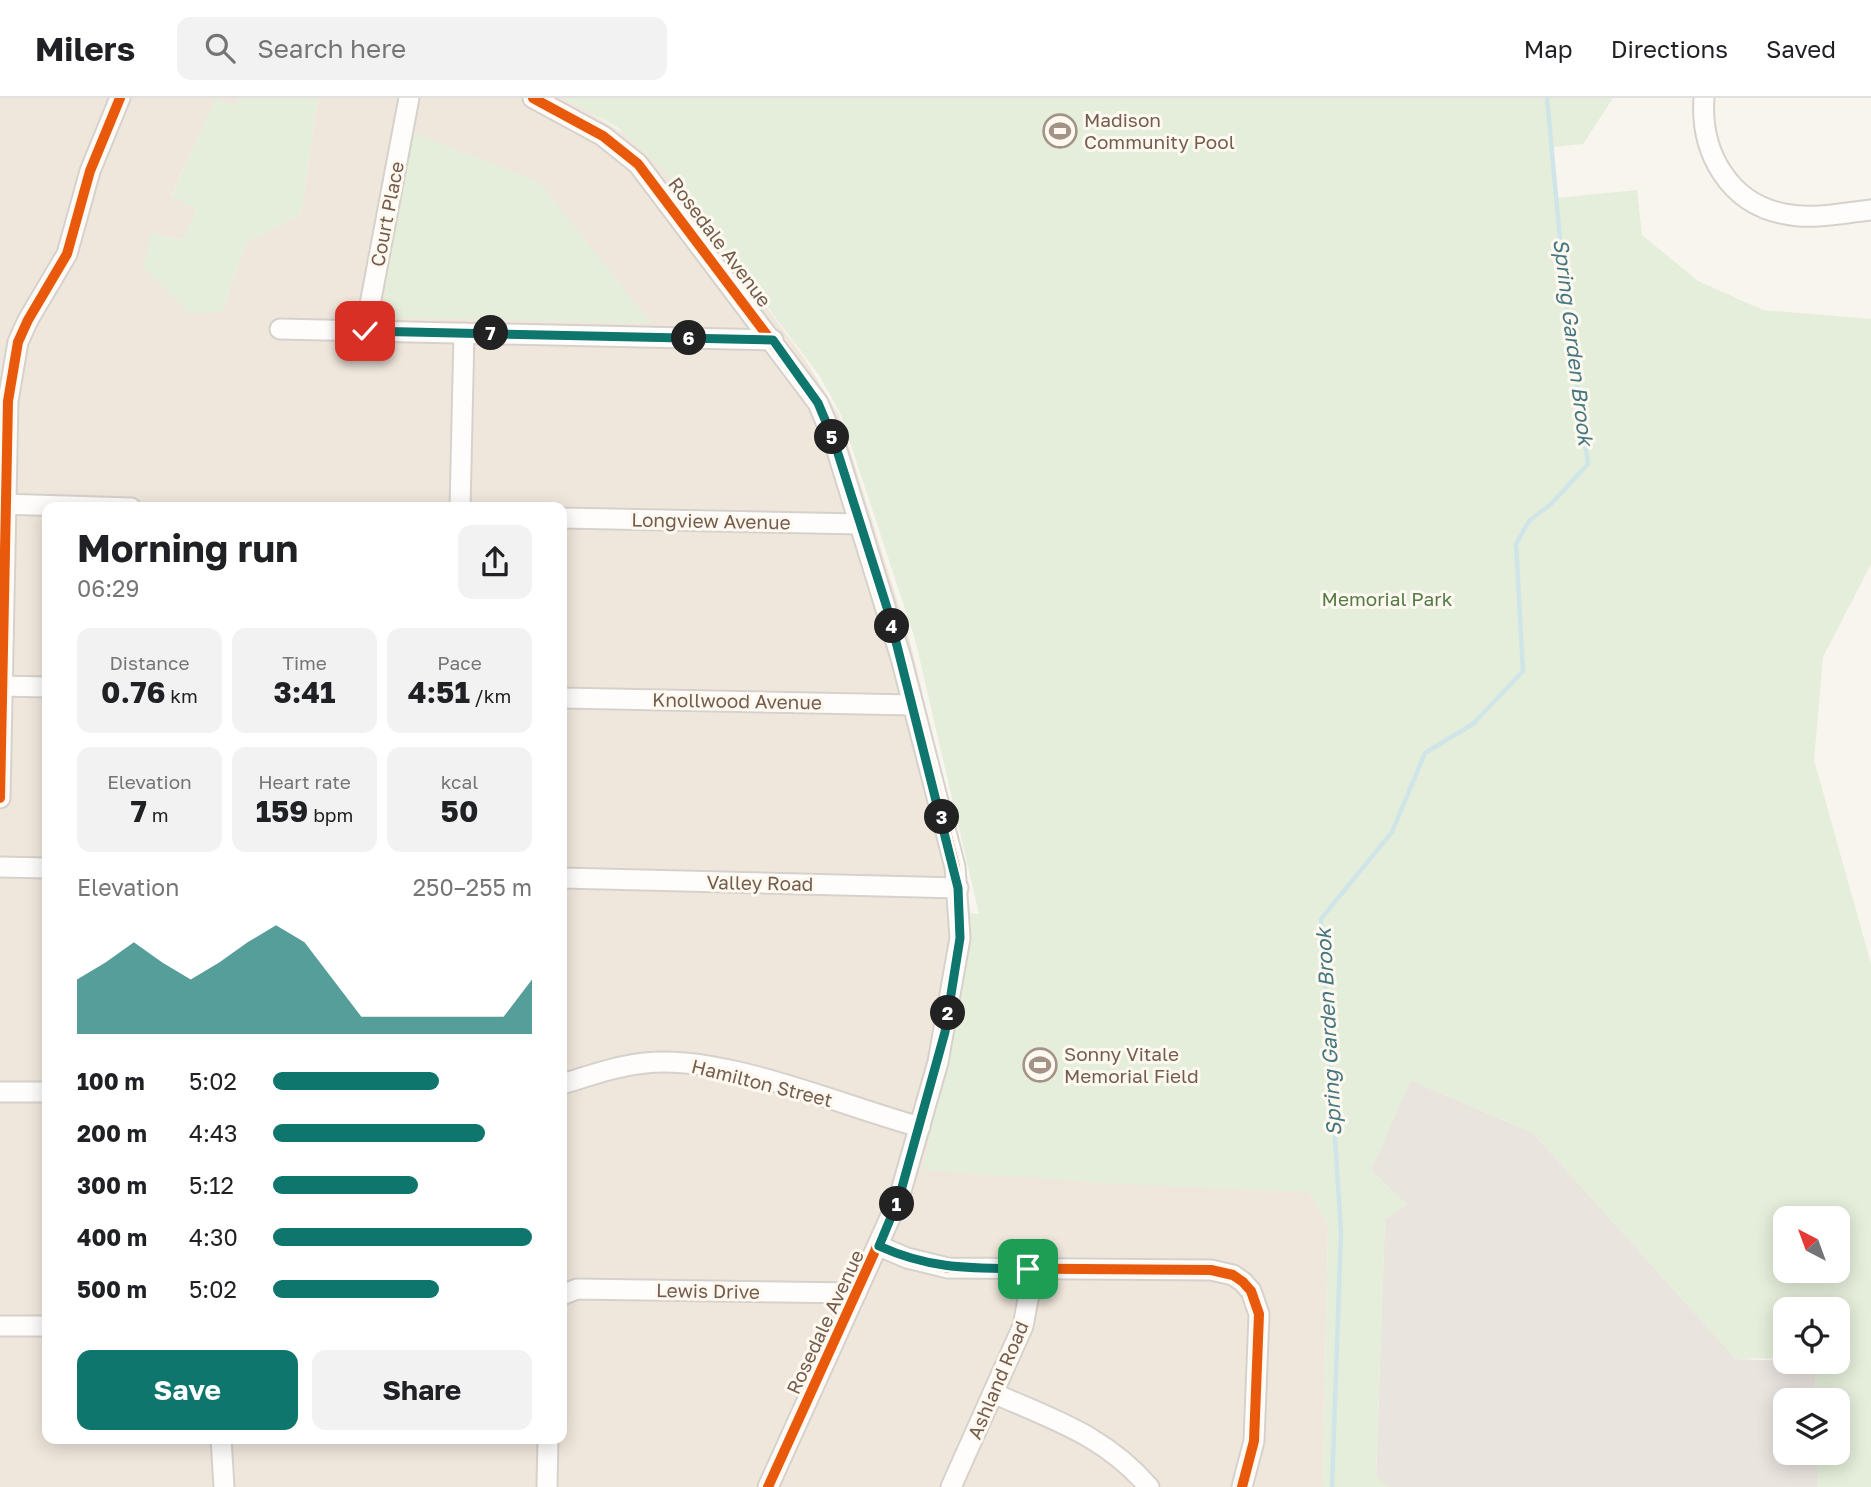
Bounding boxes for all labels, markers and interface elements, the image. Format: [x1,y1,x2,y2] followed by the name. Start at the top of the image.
[177,17,667,80] search box
[35,29,135,68] text: Milers
[201,29,239,67] icon: search
[257,33,406,64] text: Search here
[1524,34,1573,63] text: Map
[1611,34,1728,63] text: Directions
[1766,34,1836,63] text: Saved
[1084,108,1235,153] place label: Madison Community Pool
[1041,112,1079,150] sports icon: Madison Community Pool
[365,159,408,268] street label: Court Place
[664,172,777,311] street label: Rosedale Avenue
[1548,237,1600,449] water label: Spring Garden Brook
[335,301,395,361] pin
[346,312,384,350] icon: check
[474,316,508,350] pin: 7
[672,320,706,356] pin: 6
[485,321,496,344] text: 7
[682,326,695,349] text: 6
[814,420,850,454] pin: 5
[826,425,837,448] text: 5
[631,508,791,533] street label: Longview Avenue
[77,525,298,570] text: Morning run
[458,525,532,599] button: share
[77,574,139,602] text: 06:29
[1322,587,1453,610] park label: Memorial Park
[874,608,910,644] pin: 4
[886,614,897,637] text: 4
[110,651,189,674] text: Distance
[282,651,327,674] text: Time
[437,651,482,674] text: Pace
[101,674,166,710] text: 0.76
[273,674,336,710] text: 3:41
[408,674,470,710] text: 4:51
[166,684,198,707] text: km
[470,684,511,707] text: /km
[652,688,822,713] street label: Knollwood Avenue
[107,770,192,793] text: Elevation
[258,770,351,793] text: Heart rate
[441,770,478,793] text: kcal
[131,793,147,829] text: 7
[256,793,308,829] text: 159
[441,793,478,829] text: 50
[925,800,960,834] pin: 3
[147,803,168,826] text: m
[308,803,353,826] text: bpm
[936,805,947,828] text: 3
[706,870,814,895] street label: Valley Road
[77,873,179,901] text: Elevation
[413,873,532,901] text: 250–255 m
[1309,925,1346,1137] water label: Spring Garden Brook
[930,996,965,1030] pin: 2
[942,1001,953,1024] text: 2
[1064,1042,1199,1087] place label: Sonny Vitale Memorial Field
[1021,1046,1059,1084] sports icon: Sonny Vitale Memorial Field
[689,1054,835,1111] street label: Hamilton Street
[77,1067,145,1095] text: 100 m
[189,1067,237,1095] text: 5:02
[77,1119,147,1147] text: 200 m
[189,1119,237,1147] text: 4:43
[77,1171,147,1199] text: 300 m
[189,1171,234,1199] text: 5:12
[880,1186,914,1222] pin: 1
[892,1192,901,1215] text: 1
[1773,1206,1850,1283] north arrow
[1773,1206,1850,1465] map controls
[77,1223,147,1251] text: 400 m
[189,1223,238,1251] text: 4:30
[998,1239,1058,1299] pin
[781,1246,868,1398] street label: Rosedale Avenue
[1009,1250,1047,1288] icon: arrive
[77,1275,147,1303] text: 500 m
[189,1275,237,1303] text: 5:02
[656,1278,760,1303] street label: Lewis Drive
[1773,1297,1850,1374] button: locate
[962,1317,1033,1442] street label: Ashland Road
[77,1350,298,1430] button: Save
[312,1350,532,1430] button: Share
[1773,1388,1850,1465] button: layers

